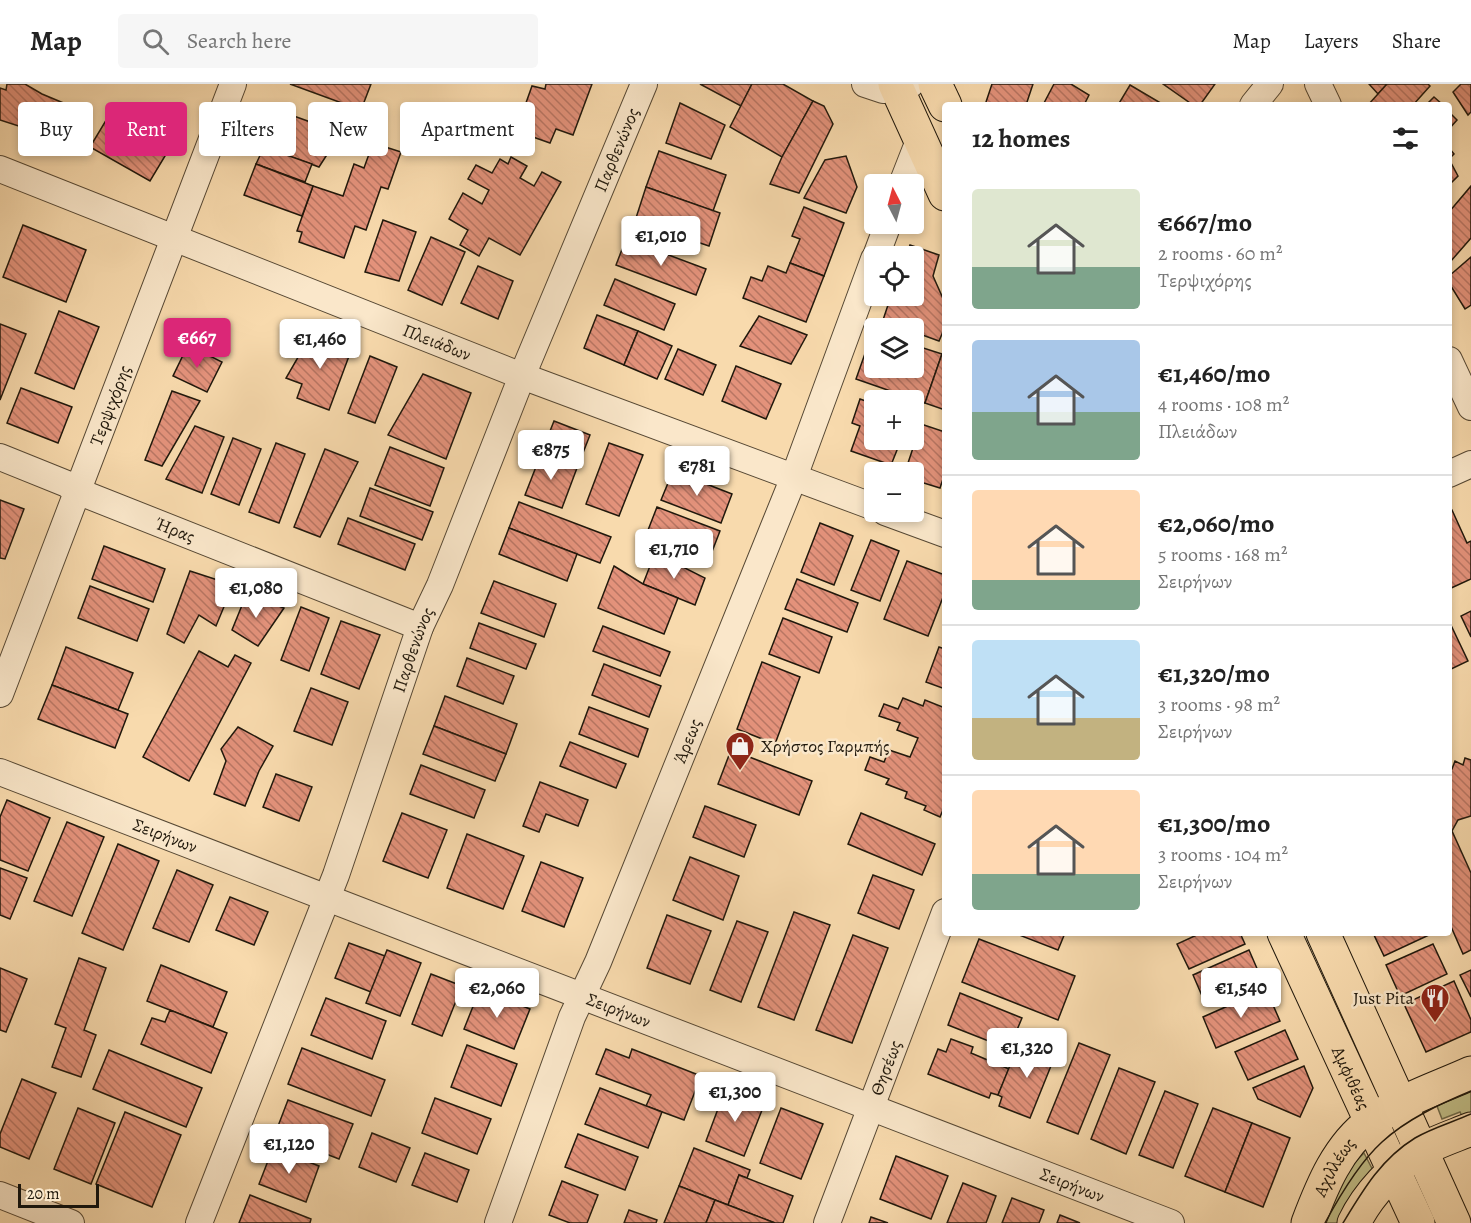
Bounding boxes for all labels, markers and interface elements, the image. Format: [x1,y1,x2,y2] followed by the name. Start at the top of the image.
[118,14,538,68] search box
[30,22,82,60] text: Map
[139,25,172,58] icon: search
[187,26,291,56] text: Search here
[1232,27,1271,55] text: Map
[1304,27,1359,55] text: Layers
[1392,27,1441,55] text: Share
[18,102,93,156] chip: Buy
[105,102,187,156] chip: Rent
[199,102,296,156] chip: Filters
[308,102,388,156] chip: New
[400,102,535,156] chip: Apartment
[588,104,645,196] street label: Παρθενώνος
[972,121,1070,156] text: 12 homes
[1389,122,1422,155] icon: filters
[864,174,924,234] north arrow
[864,174,924,522] map controls
[1158,205,1252,240] text: €667/mo
[1020,213,1092,285] icon: home
[612,216,710,267] pin: €1,010
[635,222,687,249] text: €1,010
[1158,240,1282,267] text: 2 rooms · 60 m²
[864,246,924,306] button: locate
[1158,267,1252,294] text: Τερψιχόρης
[161,318,233,369] pin: €667
[399,318,474,367] street label: Πλειάδων
[864,318,924,378] button: layers
[271,319,369,370] pin: €1,460
[178,324,216,351] text: €667
[294,325,346,352] text: €1,460
[1158,356,1270,391] text: €1,460/mo
[84,362,137,449] street label: Τερψιχόρης
[1020,364,1092,436] icon: home
[864,390,924,450] button: +
[1158,391,1289,418] text: 4 rooms · 108 m²
[1158,418,1237,445] text: Πλειάδων
[515,430,587,481] pin: €875
[532,436,570,463] text: €875
[661,446,733,497] pin: €781
[679,452,715,479] text: €781
[864,462,924,522] button: −
[1158,506,1275,541] text: €2,060/mo
[152,511,198,549] street label: Ήρας
[1020,514,1092,586] icon: home
[625,529,723,580] pin: €1,710
[649,535,699,562] text: €1,710
[1158,541,1287,568] text: 5 rooms · 168 m²
[207,568,305,619] pin: €1,080
[1158,568,1232,595] text: Σειρήνων
[229,574,283,601] text: €1,080
[387,603,440,696] street label: Παρθενώνος
[1158,656,1270,691] text: €1,320/mo
[1020,664,1092,736] icon: home
[1158,691,1280,718] text: 3 rooms · 98 m²
[667,715,707,767] street label: Άρεως
[1158,718,1232,745] text: Σειρήνων
[724,730,756,772] shop icon: Χρήστος Γαρμπής
[761,734,890,758] place label: Χρήστος Γαρμπής
[1158,806,1270,841] text: €1,300/mo
[130,812,201,859] street label: Σειρήνων
[1020,814,1092,886] icon: home
[1158,841,1288,868] text: 3 rooms · 104 m²
[1158,868,1232,895] text: Σειρήνων
[448,968,546,1019] pin: €2,060
[1192,968,1290,1019] pin: €1,540
[469,974,525,1001] text: €2,060
[1215,974,1267,1001] text: €1,540
[1419,982,1451,1024] restaurant icon: Just Pita
[1353,986,1415,1010] place label: Just Pita
[583,987,654,1034] street label: Σειρήνων
[978,1028,1076,1079] pin: €1,320
[1001,1034,1053,1061] text: €1,320
[865,1037,907,1099] street label: Θησέως
[1326,1042,1376,1114] street label: Αμφιθέας
[686,1072,784,1123] pin: €1,300
[709,1078,761,1105] text: €1,300
[240,1124,338,1175] pin: €1,120
[264,1130,314,1157] text: €1,120
[1307,1132,1361,1201] street label: Αχιλλέως
[1037,1162,1108,1208] street label: Σειρήνων
[18,1181,99,1208] scale bar
[27,1183,60,1205] text: 20 m

